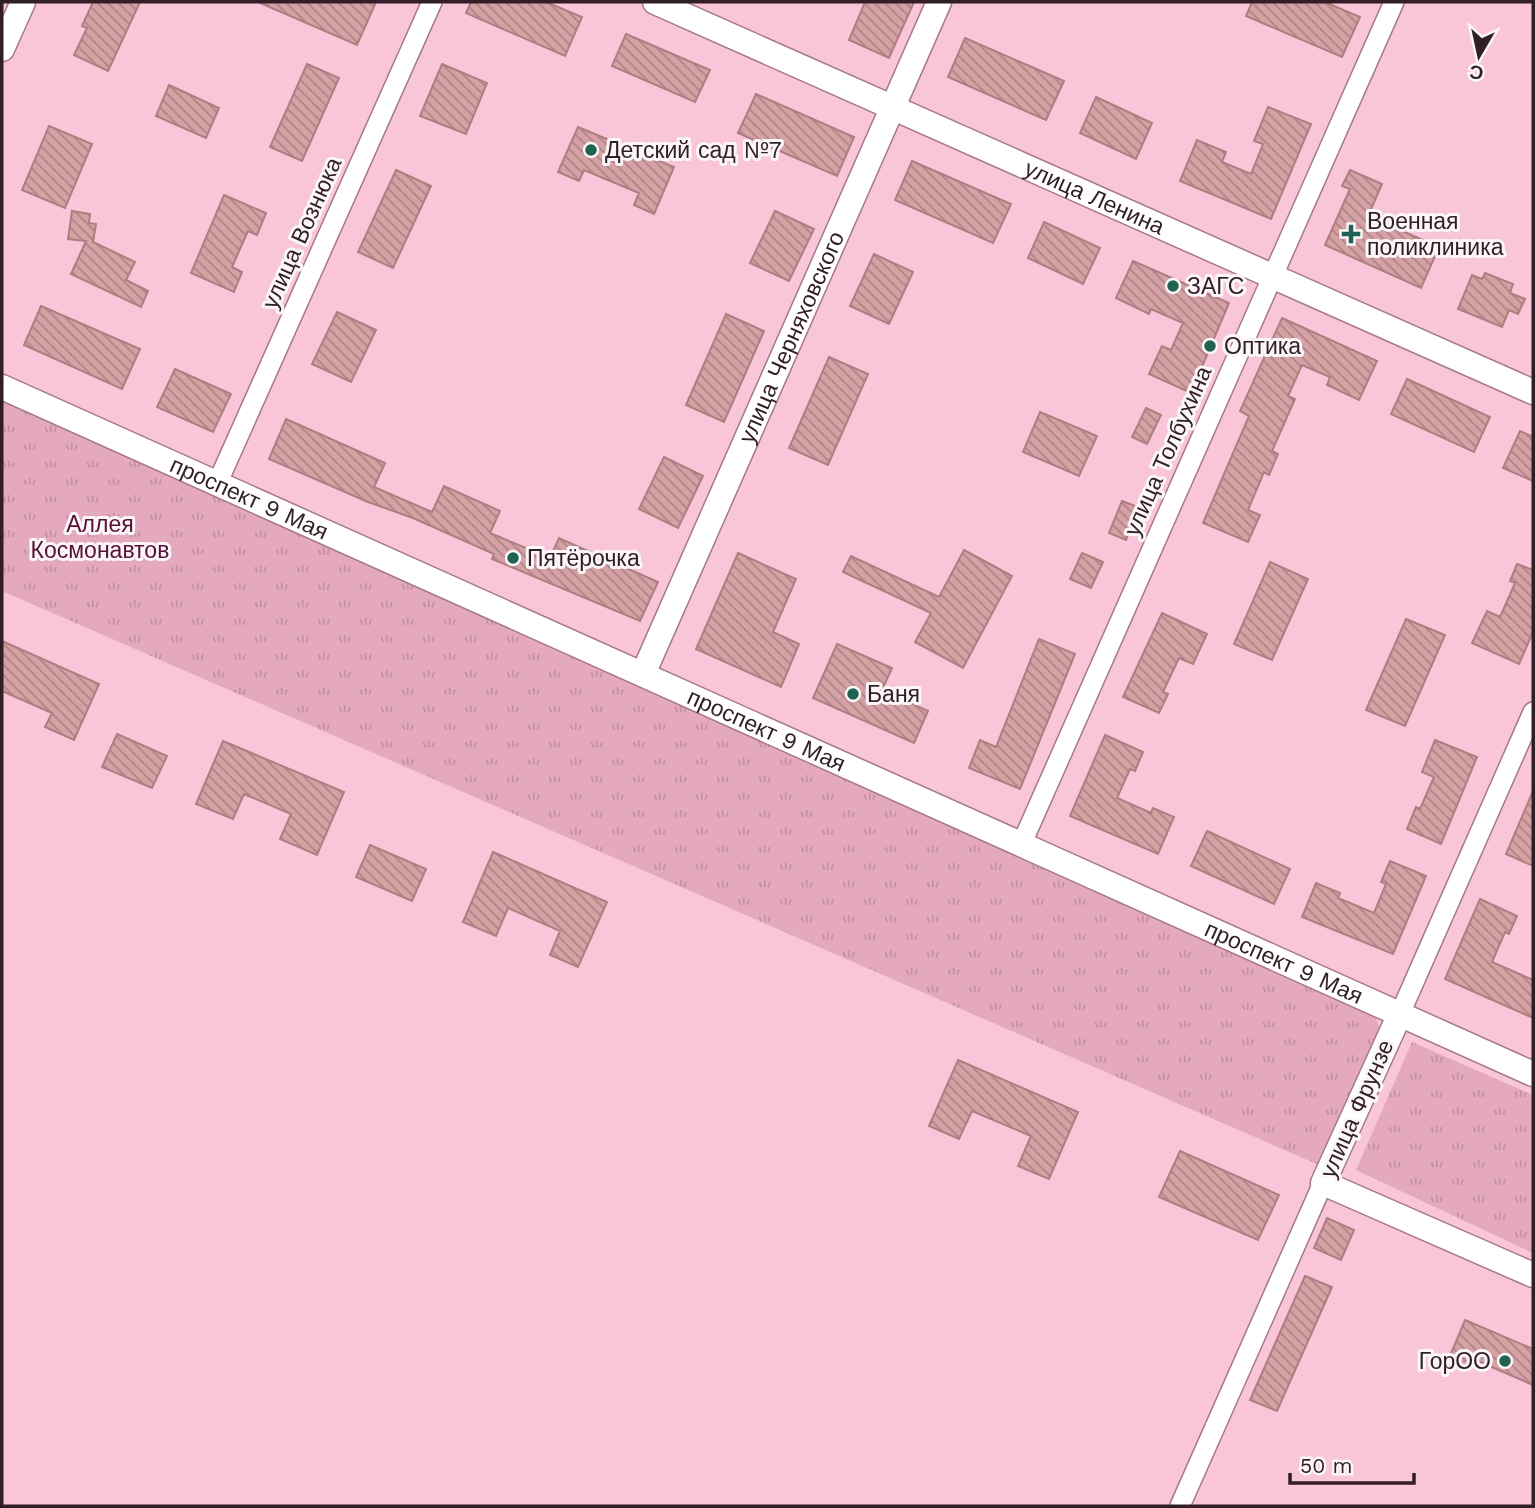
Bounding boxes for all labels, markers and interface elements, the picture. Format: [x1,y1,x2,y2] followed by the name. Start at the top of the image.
[1444,21,1514,91] north arrow
[1468,60,1485,85] text: С
[605,137,782,164] place label: Детский сад №7
[583,142,599,158] marker: Детский сад №7
[257,153,348,313] street label: улица Вознюка
[1021,154,1169,240] street label: улица Ленина
[1367,208,1504,261] place label: Военная поликлиника
[1341,224,1361,244] marker: Военная поликлиника
[733,227,850,447] street label: улица Черняховского
[1187,273,1244,300] place label: ЗАГС
[1165,278,1181,294] marker: ЗАГС
[1224,333,1301,360] place label: Оптика
[1202,338,1218,354] marker: Оптика
[1118,362,1218,540] street label: улица Толбухина
[166,451,332,545] street label: проспект 9 Мая
[31,511,169,564] park label: Аллея Космонавтов
[527,545,640,572] place label: Пятёрочка
[505,550,521,566] marker: Пятёрочка
[867,681,920,708] place label: Баня
[683,683,850,777] street label: проспект 9 Мая
[845,686,861,702] marker: Баня
[1201,915,1367,1009] street label: проспект 9 Мая
[1314,1036,1400,1182] street label: улица Фрунзе
[1419,1348,1491,1375] place label: ГорОО
[1497,1353,1513,1369] marker: ГорОО
[1290,1442,1414,1486] scale bar
[1300,1453,1352,1478] text: 50 m

